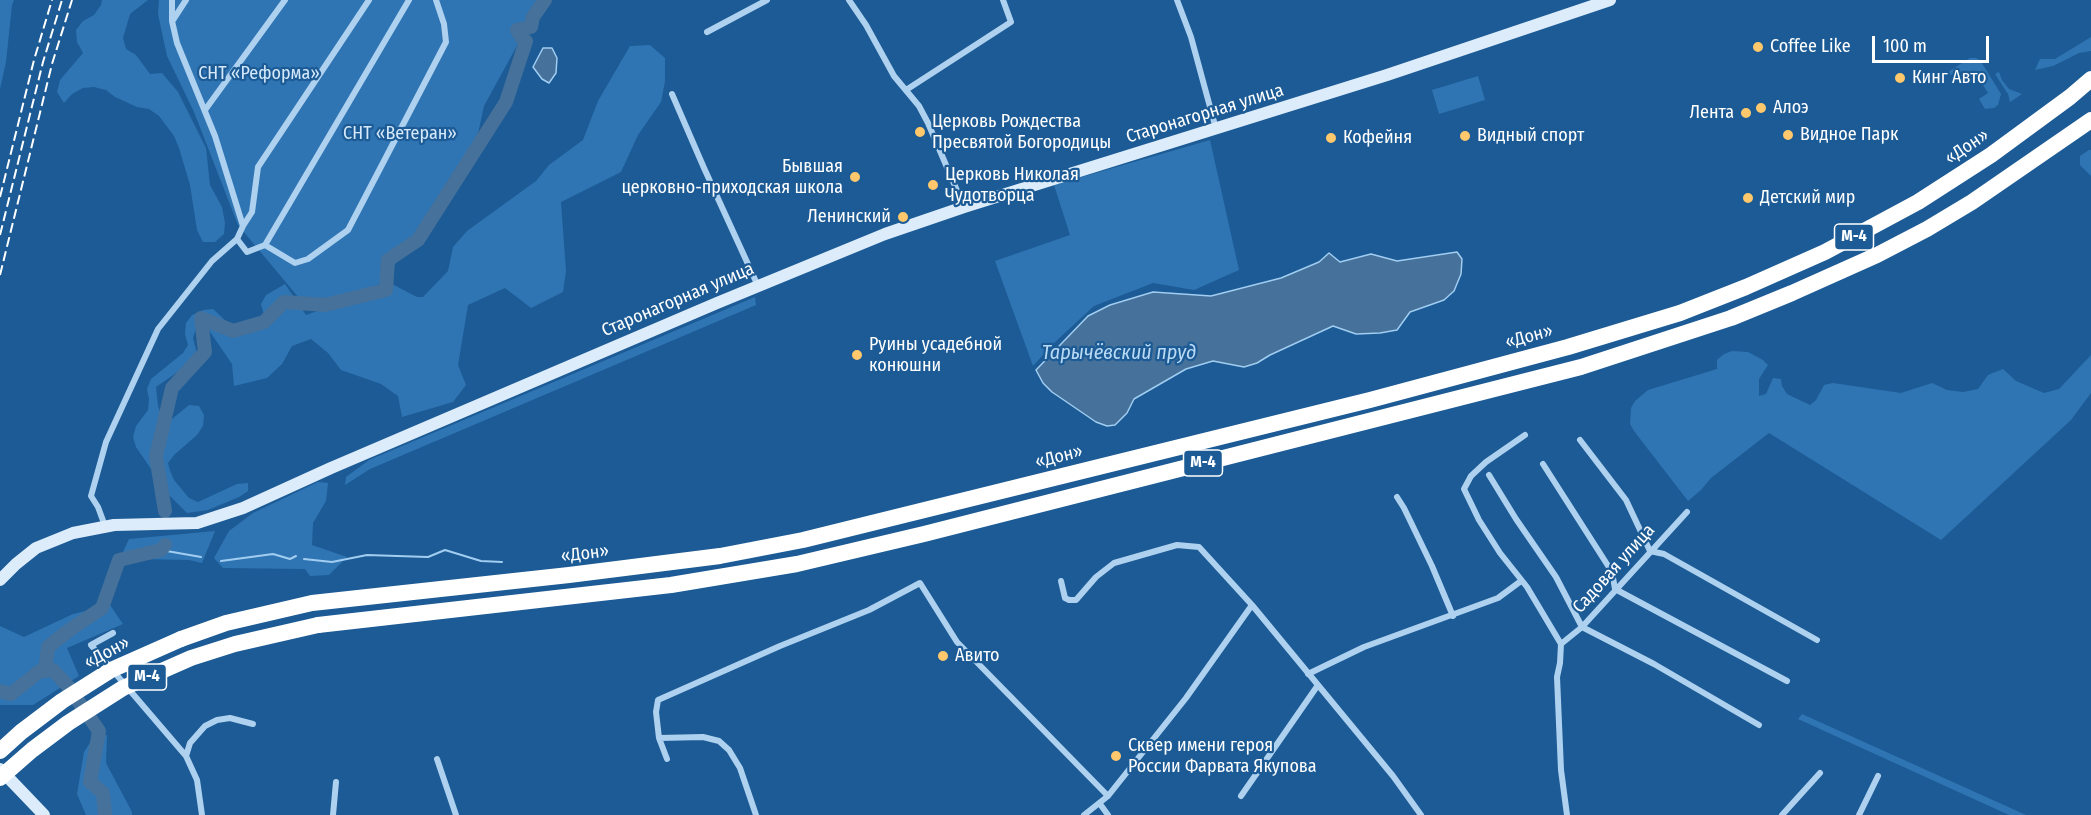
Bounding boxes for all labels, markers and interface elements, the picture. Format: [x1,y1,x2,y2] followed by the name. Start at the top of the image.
[1875,24,1992,62] scale bar
[1883,35,1927,57] text: 100 m
[1770,36,1851,58] place label: Coffee Like
[1751,40,1765,54] marker: Coffee Like
[198,63,320,85] park label: СНТ «Реформа»
[1912,67,1987,89] place label: Кинг Авто
[1893,71,1907,85] marker: Кинг Авто
[1124,80,1286,148] street label: Старонагорная улица
[1773,97,1809,119] place label: Алоэ
[1754,101,1768,115] marker: Алоэ
[1689,102,1734,124] place label: Лента
[1739,106,1753,120] marker: Лента
[932,111,1111,154] place label: Церковь Рождества Пресвятой Богородицы
[343,123,457,145] park label: СНТ «Ветеран»
[1800,124,1898,146] place label: Видное Парк
[913,125,927,139] marker: Церковь Рождества Пресвятой Богородицы
[1477,125,1584,147] place label: Видный спорт
[1941,125,1993,169] street label: «Дон»
[1343,127,1412,149] place label: Кофейня
[1781,128,1795,142] marker: Видное Парк
[1458,129,1472,143] marker: Видный спорт
[1324,131,1338,145] marker: Кофейня
[621,156,843,198] place label: Бывшая церковно-приходская школа
[945,164,1079,207] place label: Церковь Николая Чудотворца
[848,170,862,184] marker: Бывшая церковно-приходская школа
[926,178,940,192] marker: Церковь Николая Чудотворца
[1760,187,1855,209] place label: Детский мир
[1741,191,1755,205] marker: Детский мир
[807,206,891,228] place label: Ленинский
[896,210,910,224] marker: Ленинский
[1834,224,1874,250] road number: М-4
[599,258,757,342] street label: Старонагорная улица
[1503,320,1555,354] street label: «Дон»
[869,334,1002,376] place label: Руины усадебной конюшни
[1042,341,1196,365] water label: Тарычёвский пруд
[850,348,864,362] marker: Руины усадебной конюшни
[1033,441,1085,473] street label: «Дон»
[1184,450,1222,476] road number: М-4
[1568,520,1660,618] street label: Садовая улица
[560,540,610,568] street label: «Дон»
[81,632,133,674] street label: «Дон»
[955,645,1000,667] place label: Авито
[936,649,950,663] marker: Авито
[128,664,166,690] road number: М-4
[1128,735,1317,777] place label: Сквер имени героя России Фарвата Якупова
[1109,749,1123,763] marker: Сквер имени героя России Фарвата Якупова

